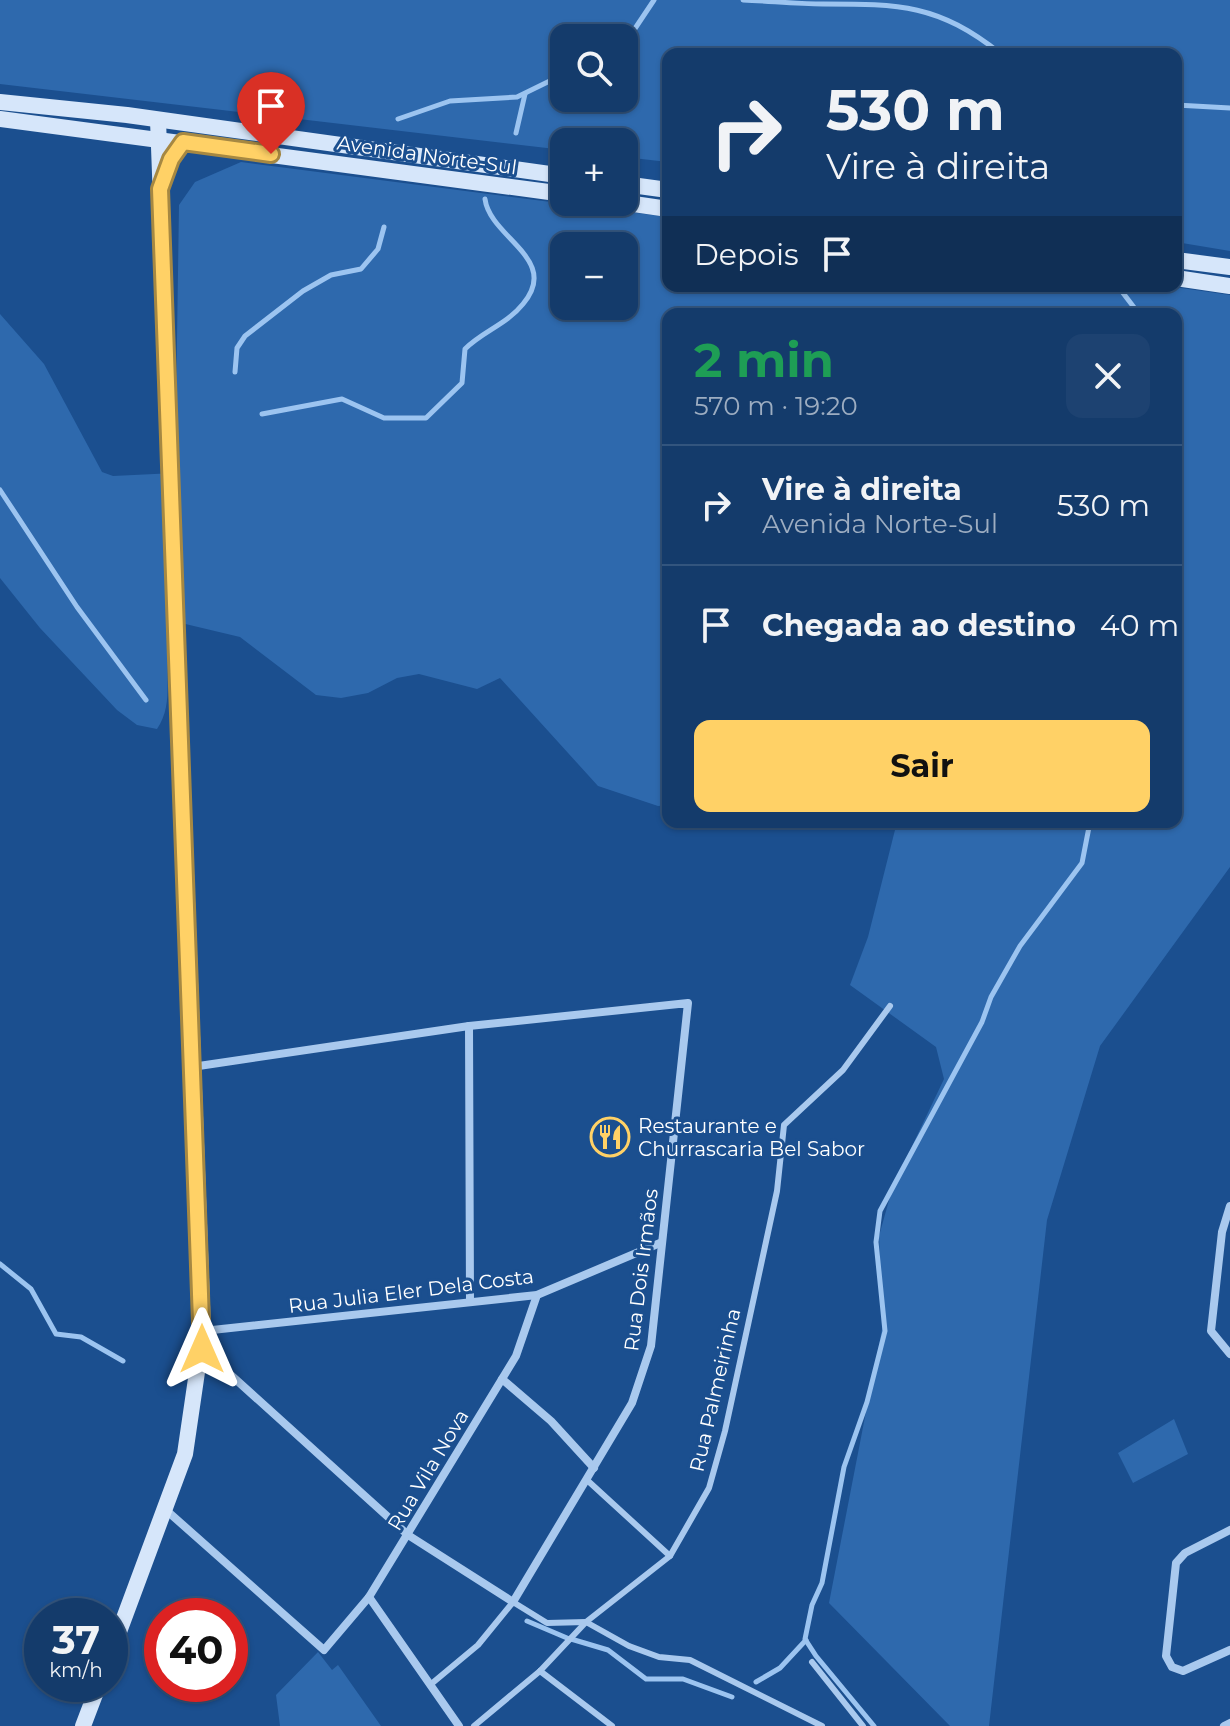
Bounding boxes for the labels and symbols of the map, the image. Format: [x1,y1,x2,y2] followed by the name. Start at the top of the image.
[237,72,305,154] pin
[335,130,519,180] street label: Avenida Norte-Sul
[638,1114,865,1161] place label: Restaurante e Churrascaria Bel Sabor
[589,1116,631,1158] restaurant icon: Restaurante e Churrascaria Bel Sabor
[619,1187,663,1353] street label: Rua Dois Irmãos
[287,1264,535,1318] street label: Rua Julia Eler Dela Costa
[685,1306,745,1474] street label: Rua Palmeirinha
[160,1307,244,1391] position arrow
[382,1405,474,1535] street label: Rua Vila Nova
[144,1598,248,1702] speed limit sign: 40

